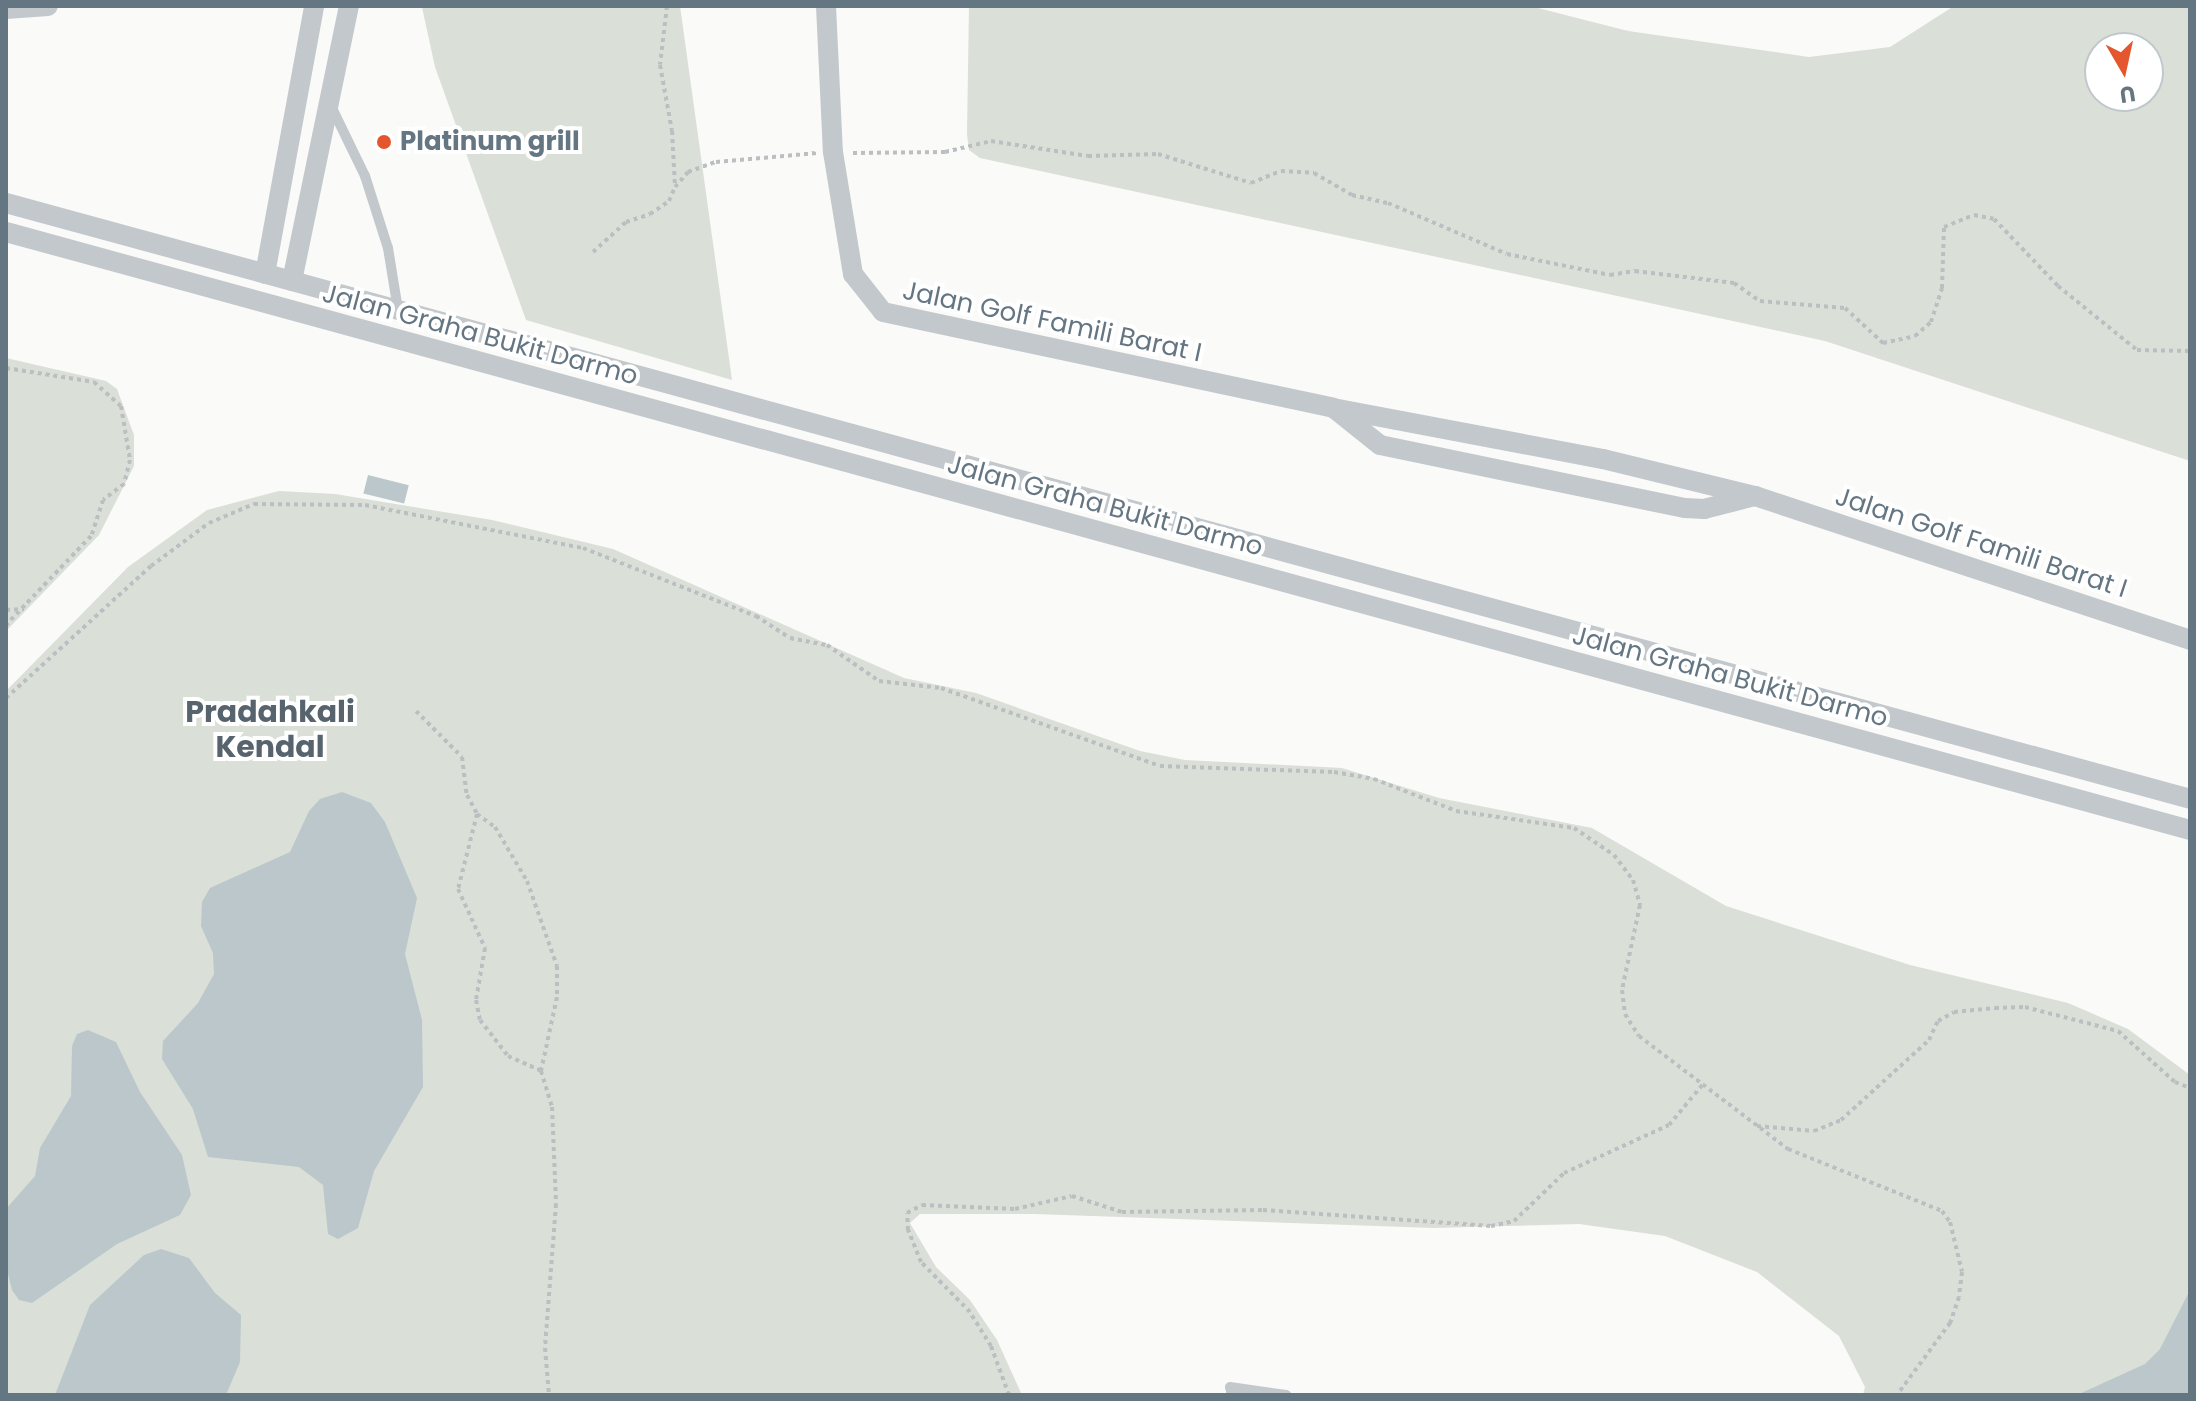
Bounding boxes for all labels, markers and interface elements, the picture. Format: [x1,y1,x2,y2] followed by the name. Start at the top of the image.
[2084,32,2164,112] north arrow
[2117,78,2138,111] text: U
[400,126,580,158] place label: Platinum grill
[375,133,393,151] marker: Platinum grill
[900,275,1204,369] street label: Jalan Golf Famili Barat I
[319,278,641,392] street label: Jalan Graha Bukit Darmo
[944,449,1266,563] street label: Jalan Graha Bukit Darmo
[1831,481,2131,605] street label: Jalan Golf Famili Barat I
[1569,620,1891,734] street label: Jalan Graha Bukit Darmo
[185,694,355,764] district label: Pradahkali Kendal

